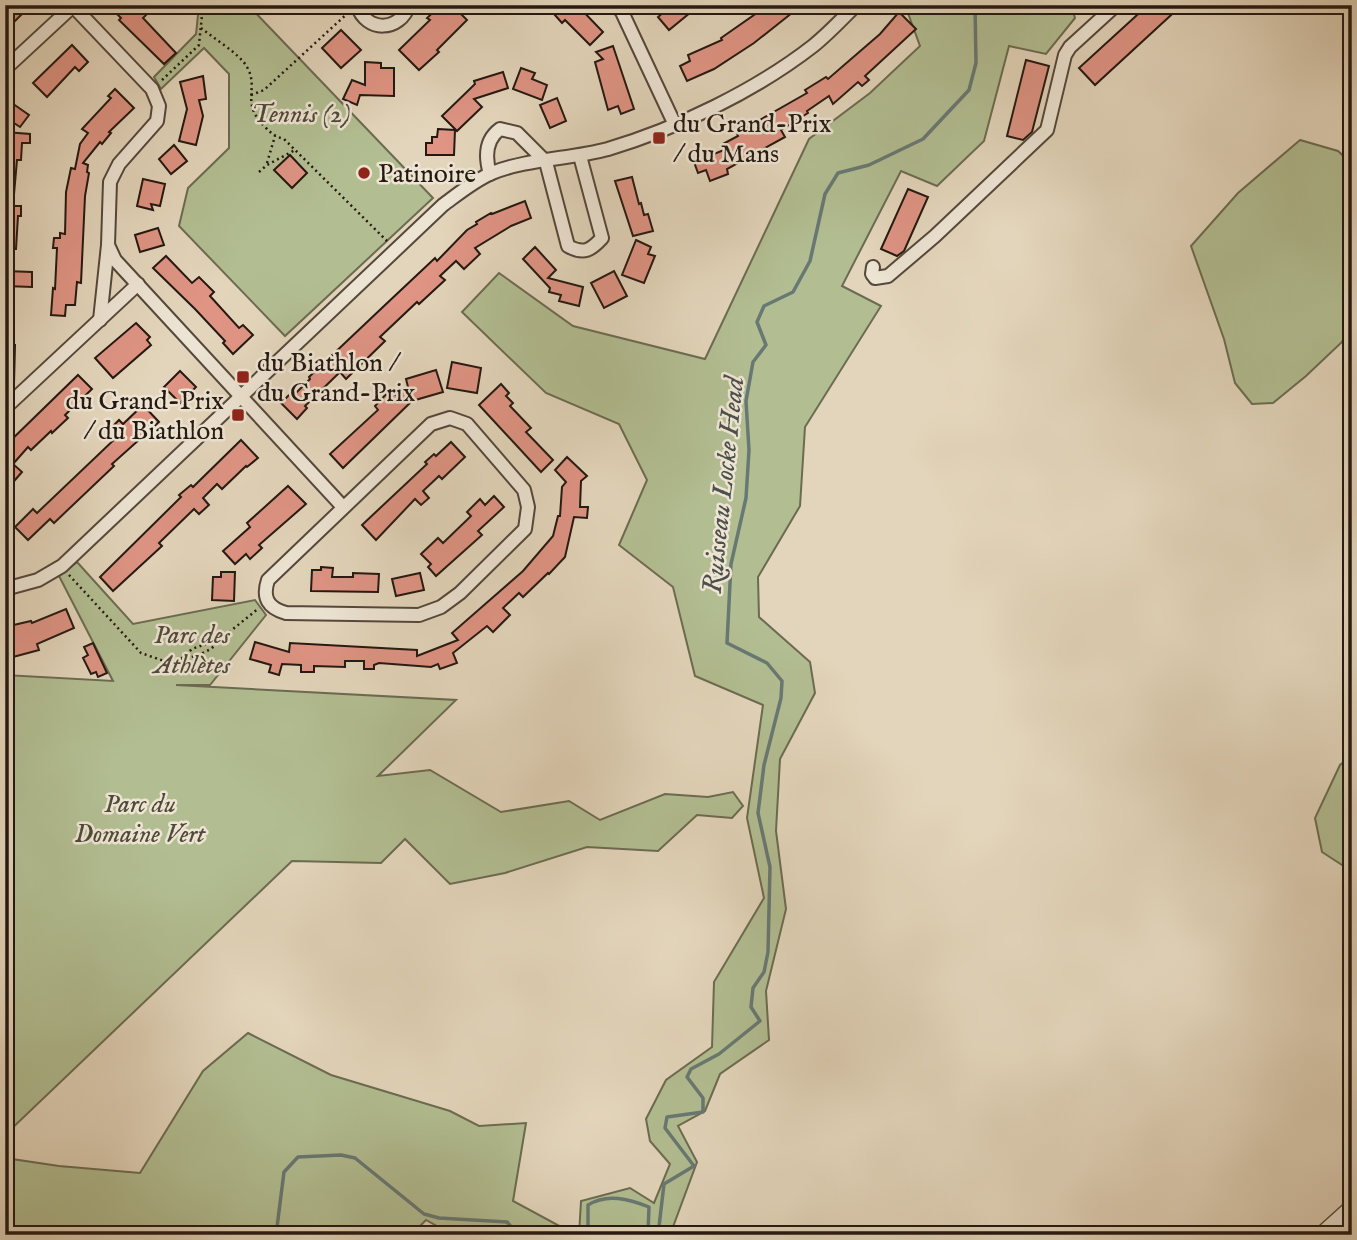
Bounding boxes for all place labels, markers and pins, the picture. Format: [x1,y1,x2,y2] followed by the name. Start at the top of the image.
[673,108,832,171] place label: du Grand-Prix / du Mans
[651,130,667,146] marker: du Grand-Prix / du Mans
[378,158,476,191] place label: Patinoire
[356,165,372,181] marker: Patinoire
[257,347,416,410] place label: du Biathlon / du Grand-Prix
[235,369,251,385] marker: du Biathlon / du Grand-Prix
[66,385,224,448] place label: du Grand-Prix / du Biathlon
[230,407,246,423] marker: du Grand-Prix / du Biathlon

